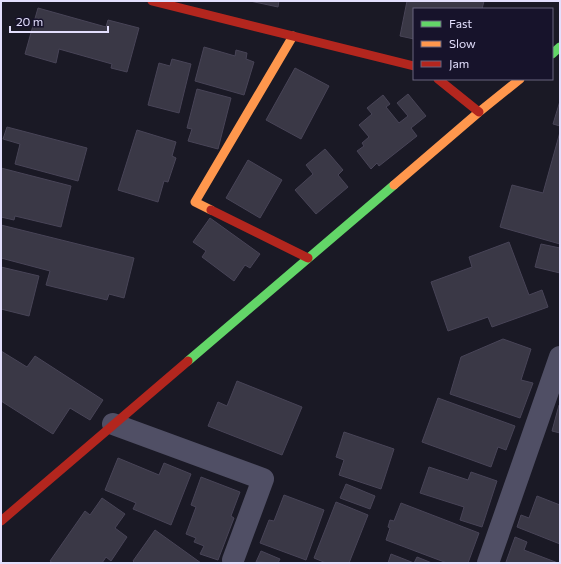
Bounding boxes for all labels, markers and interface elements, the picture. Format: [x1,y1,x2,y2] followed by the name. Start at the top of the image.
[10,8,108,34] scale bar
[413,8,553,80] legend
[16,14,43,28] text: 20 m
[449,16,472,30] text: Fast
[449,36,476,50] text: Slow
[449,56,469,71] text: Jam

